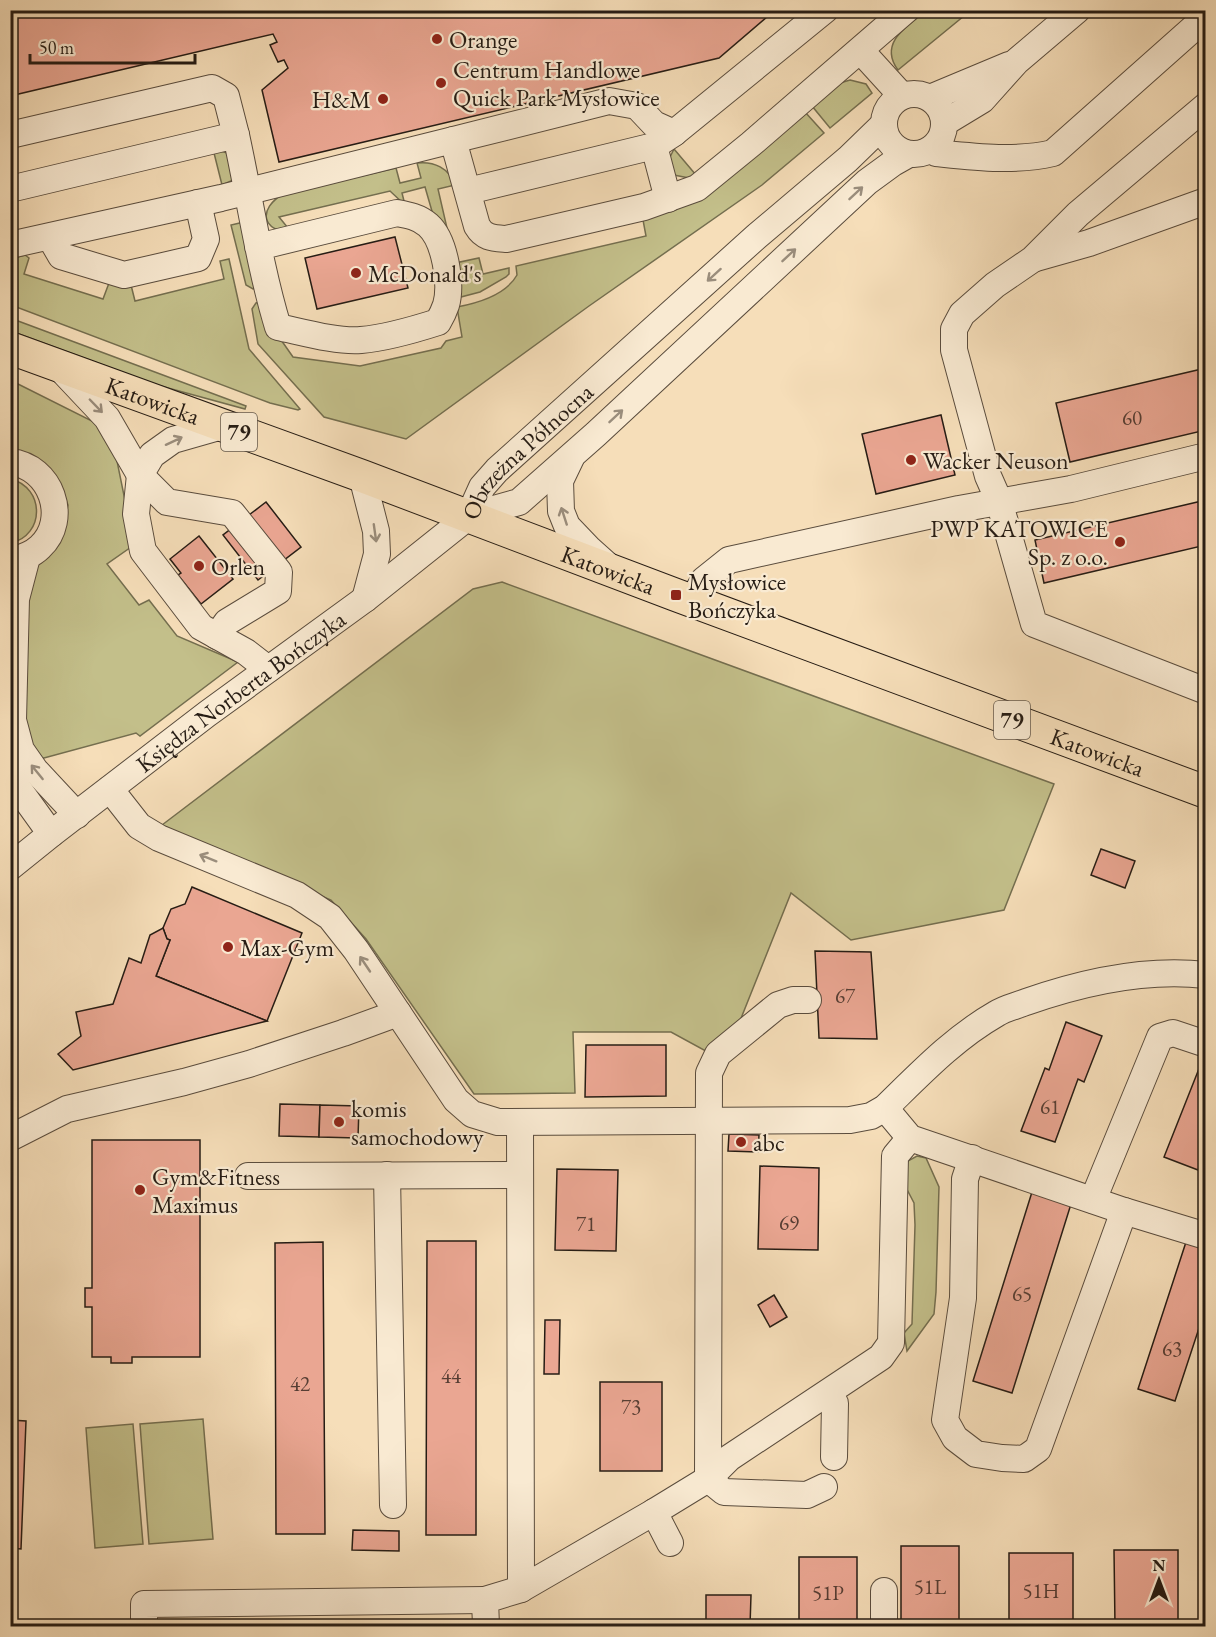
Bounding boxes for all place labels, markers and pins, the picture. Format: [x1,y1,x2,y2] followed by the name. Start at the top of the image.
[449,24,517,55] place label: Orange
[430,32,444,46] marker: Orange
[453,54,660,113] place label: Centrum Handlowe Quick Park Mysłowice
[434,76,448,90] marker: Centrum Handlowe Quick Park Mysłowice
[312,84,371,115] place label: H&M
[376,92,390,106] marker: H&M
[368,258,482,289] place label: McDonald's
[349,266,363,280] marker: McDonald's
[923,445,1069,476] place label: Wacker Neuson
[904,453,918,467] marker: Wacker Neuson
[930,513,1108,572] place label: PWP KATOWICE Sp. z o.o.
[1113,535,1127,549] marker: PWP KATOWICE Sp. z o.o.
[211,551,265,582] place label: Orlen
[192,559,206,573] marker: Orlen
[688,566,786,625] place label: Mysłowice Bończyka
[669,588,683,602] marker: Mysłowice Bończyka
[240,932,335,963] place label: Max-Gym
[221,940,235,954] marker: Max-Gym
[351,1093,484,1152] place label: komis samochodowy
[332,1115,346,1129] marker: komis samochodowy
[753,1127,785,1158] place label: abc
[734,1135,748,1149] marker: abc
[152,1161,280,1220] place label: Gym&Fitness Maximus
[133,1183,147,1197] marker: Gym&Fitness Maximus

